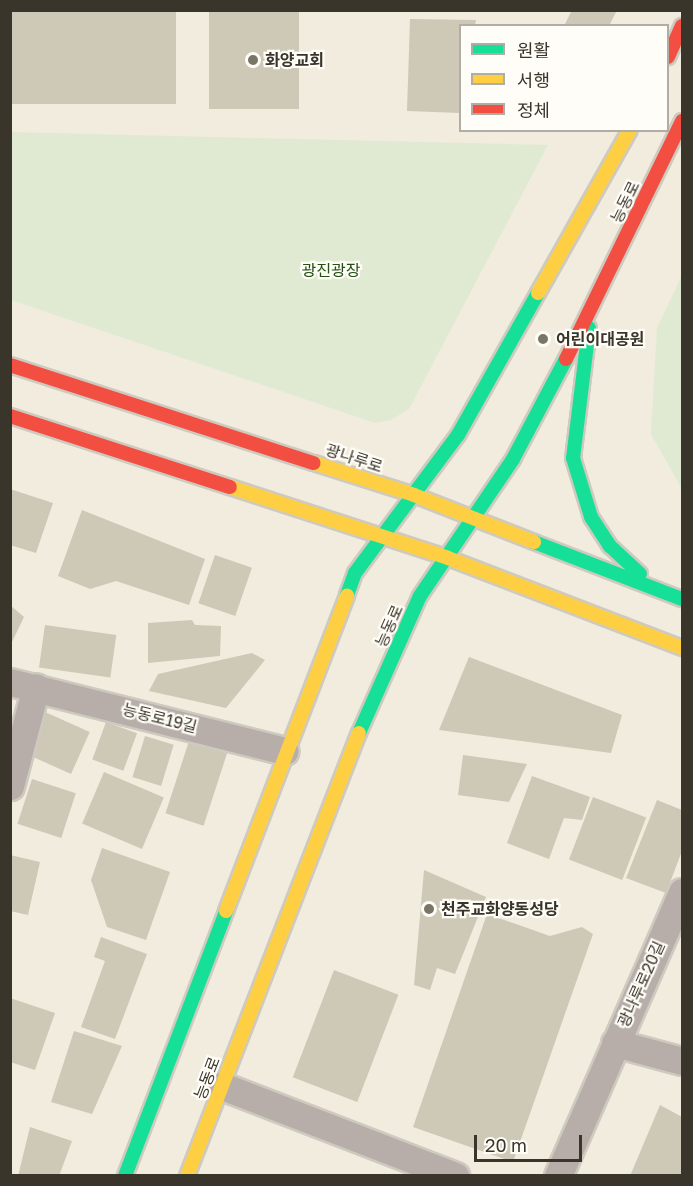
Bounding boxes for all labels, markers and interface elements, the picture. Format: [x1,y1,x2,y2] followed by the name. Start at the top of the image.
[459,24,669,132] legend
[517,39,550,61] text: 원활
[265,50,324,70] place label: 화양교회
[246,53,260,67] marker: 화양교회
[517,69,550,91] text: 서행
[517,99,550,121] text: 정체
[607,178,643,226] street label: 능동로
[302,260,360,280] park label: 광진광장
[556,329,644,349] place label: 어린이대공원
[534,330,552,348] marker: 어린이대공원
[323,440,385,476] street label: 광나루로
[371,602,407,650] street label: 능동로
[121,699,199,737] street label: 능동로19길
[441,899,559,919] place label: 천주교화양동성당
[422,902,436,916] marker: 천주교화양동성당
[613,938,669,1030] street label: 광나루로20길
[190,1054,224,1102] street label: 능동로
[477,1123,585,1161] scale bar
[485,1134,527,1156] text: 20 m

